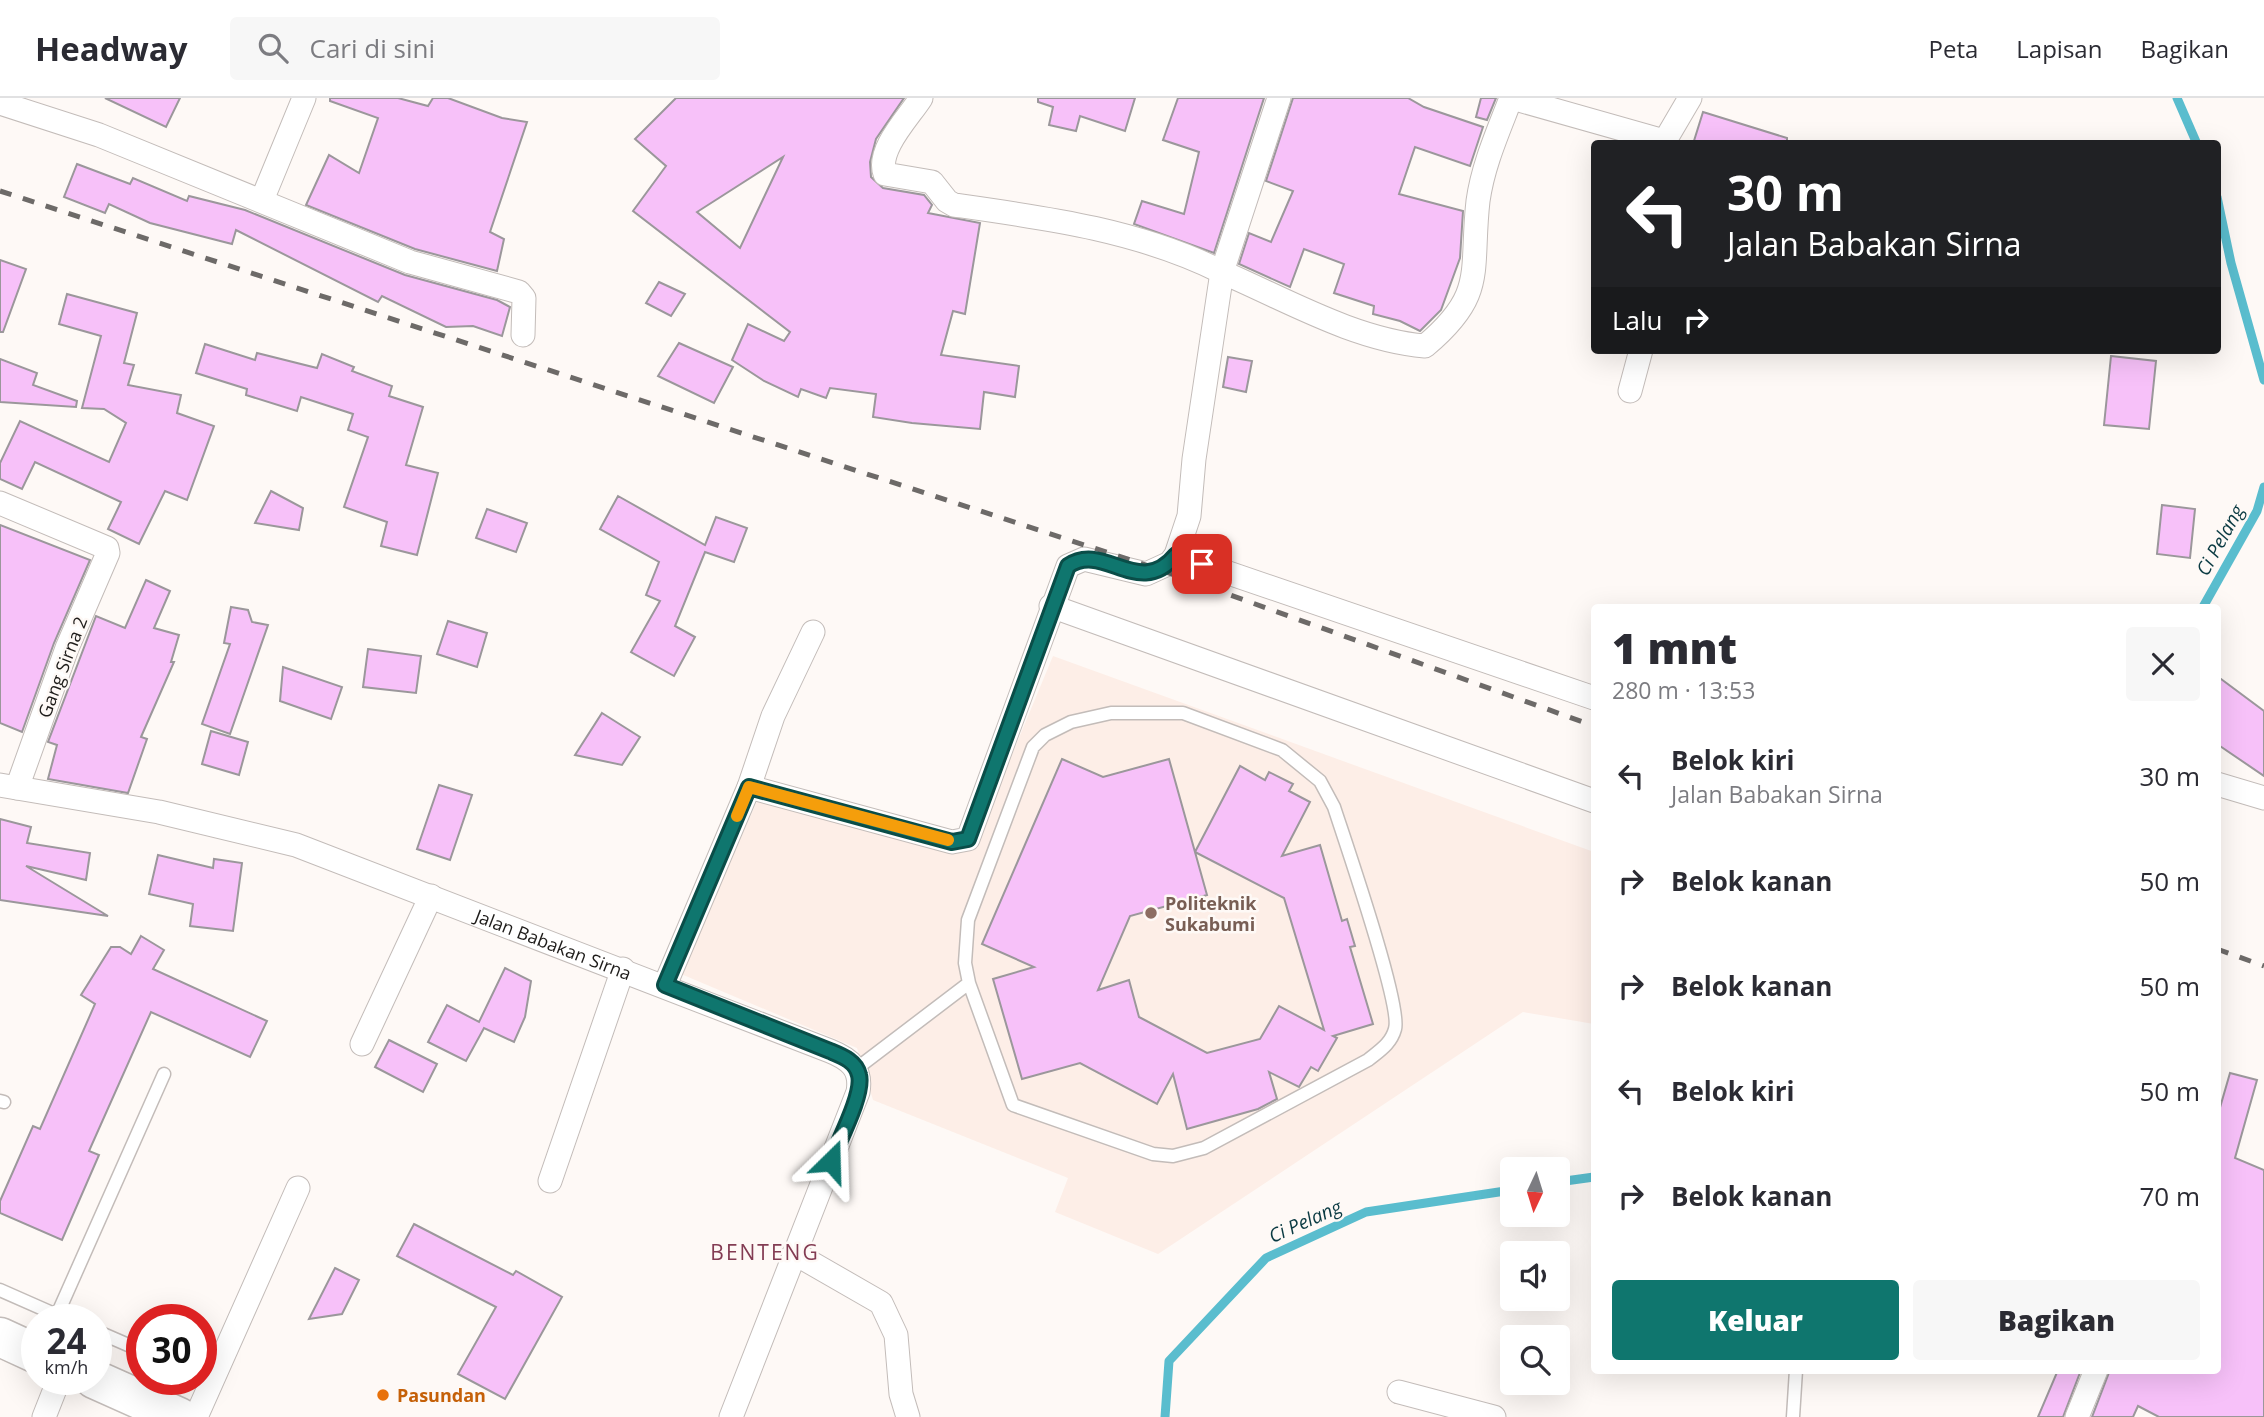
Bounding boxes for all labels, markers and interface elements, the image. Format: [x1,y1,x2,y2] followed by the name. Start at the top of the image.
[230,17,720,80] search box
[35,26,188,71] text: Headway
[254,29,292,67] icon: search
[310,30,435,66] text: Cari di sini
[1928,32,1978,65] text: Peta
[2016,32,2102,65] text: Lapisan
[2140,32,2229,65] text: Bagikan
[1727,159,1844,225] text: 30 m
[1612,168,1703,259] icon: left
[1727,222,2022,265] text: Jalan Babakan Sirna
[1677,301,1715,339] icon: right
[1612,302,1663,338] text: Lalu
[2190,499,2251,580] water label: Ci Pelang
[1172,534,1232,594] pin
[1183,545,1221,583] icon: arrive
[32,613,92,721] street label: Gang Sirna 2
[1612,619,1737,676] text: 1 mnt
[2126,627,2200,701] button: close
[1612,674,1755,706] text: 280 m · 13:53
[1671,742,1795,778] text: Belok kiri
[1612,757,1650,795] icon: left
[2139,758,2200,794] text: 30 m
[1671,778,1883,810] text: Jalan Babakan Sirna
[1612,862,1650,900] icon: right
[1671,863,1832,899] text: Belok kanan
[2139,863,2200,899] text: 50 m
[1165,891,1257,936] place label: Politeknik Sukabumi
[470,902,635,985] street label: Jalan Babakan Sirna
[1143,905,1159,921] marker: Politeknik Sukabumi
[1612,967,1650,1005] icon: right
[1671,968,1832,1004] text: Belok kanan
[2139,968,2200,1004] text: 50 m
[1612,1072,1650,1110] icon: left
[1671,1073,1795,1109] text: Belok kiri
[2139,1073,2200,1109] text: 50 m
[794,1124,868,1198] position arrow
[1500,1157,1570,1227] north arrow
[1500,1157,1570,1395] map controls
[1612,1177,1650,1215] icon: right
[1671,1178,1832,1214] text: Belok kanan
[2139,1178,2200,1214] text: 70 m
[1264,1193,1347,1249] water label: Ci Pelang
[710,1238,820,1266] district label: BENTENG
[1500,1241,1570,1311] button: sound
[1612,1280,1899,1360] button: Keluar
[1913,1280,2200,1360] button: Bagikan
[126,1304,217,1395] speed limit sign: 30
[46,1317,87,1364] text: 24
[1500,1325,1570,1395] button: search
[45,1355,88,1379] text: km/h
[397,1383,486,1407] place label: Pasundan
[375,1387,391,1403] marker: Pasundan

